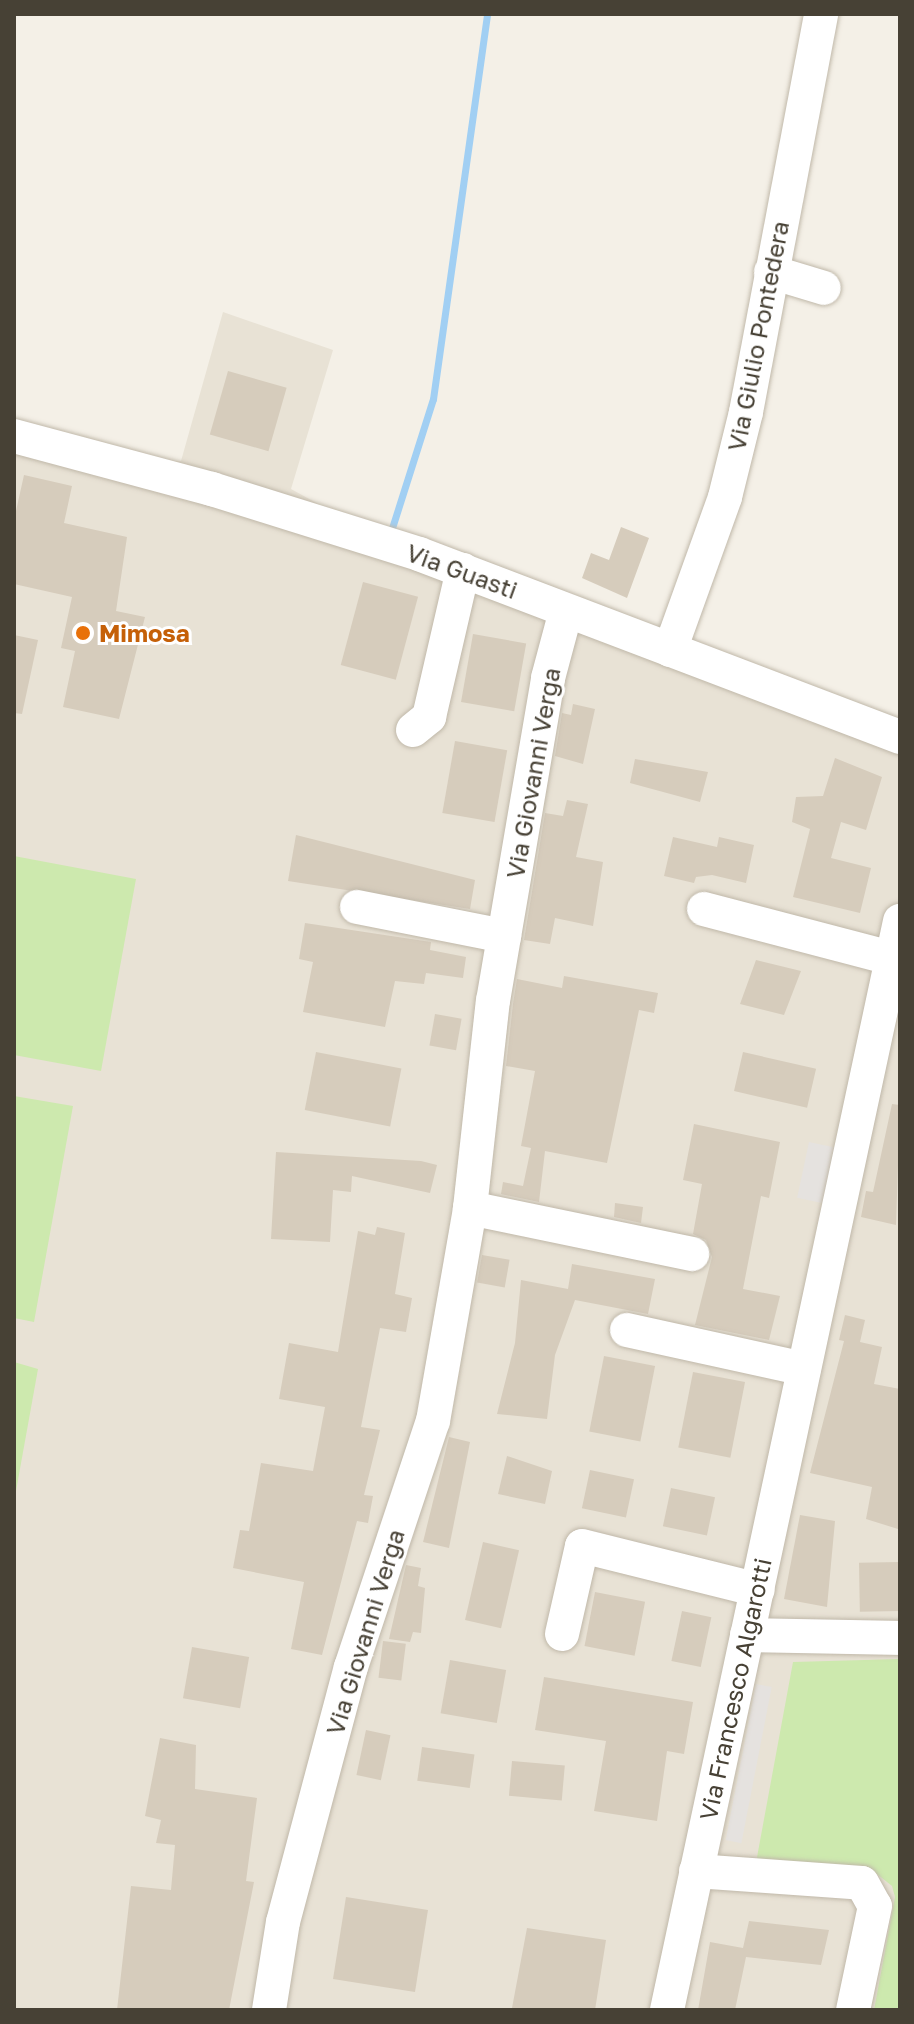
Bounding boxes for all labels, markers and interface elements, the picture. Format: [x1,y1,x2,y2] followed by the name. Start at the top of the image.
[722,219,794,453] street label: Via Giulio Pontedera
[403,538,521,604] street label: Via Guasti
[99,619,190,647] place label: Mimosa
[74,624,92,642] marker: Mimosa
[500,665,566,881] street label: Via Giovanni Verga
[320,1526,410,1738] street label: Via Giovanni Verga
[693,1555,777,1823] street label: Via Francesco Algarotti

